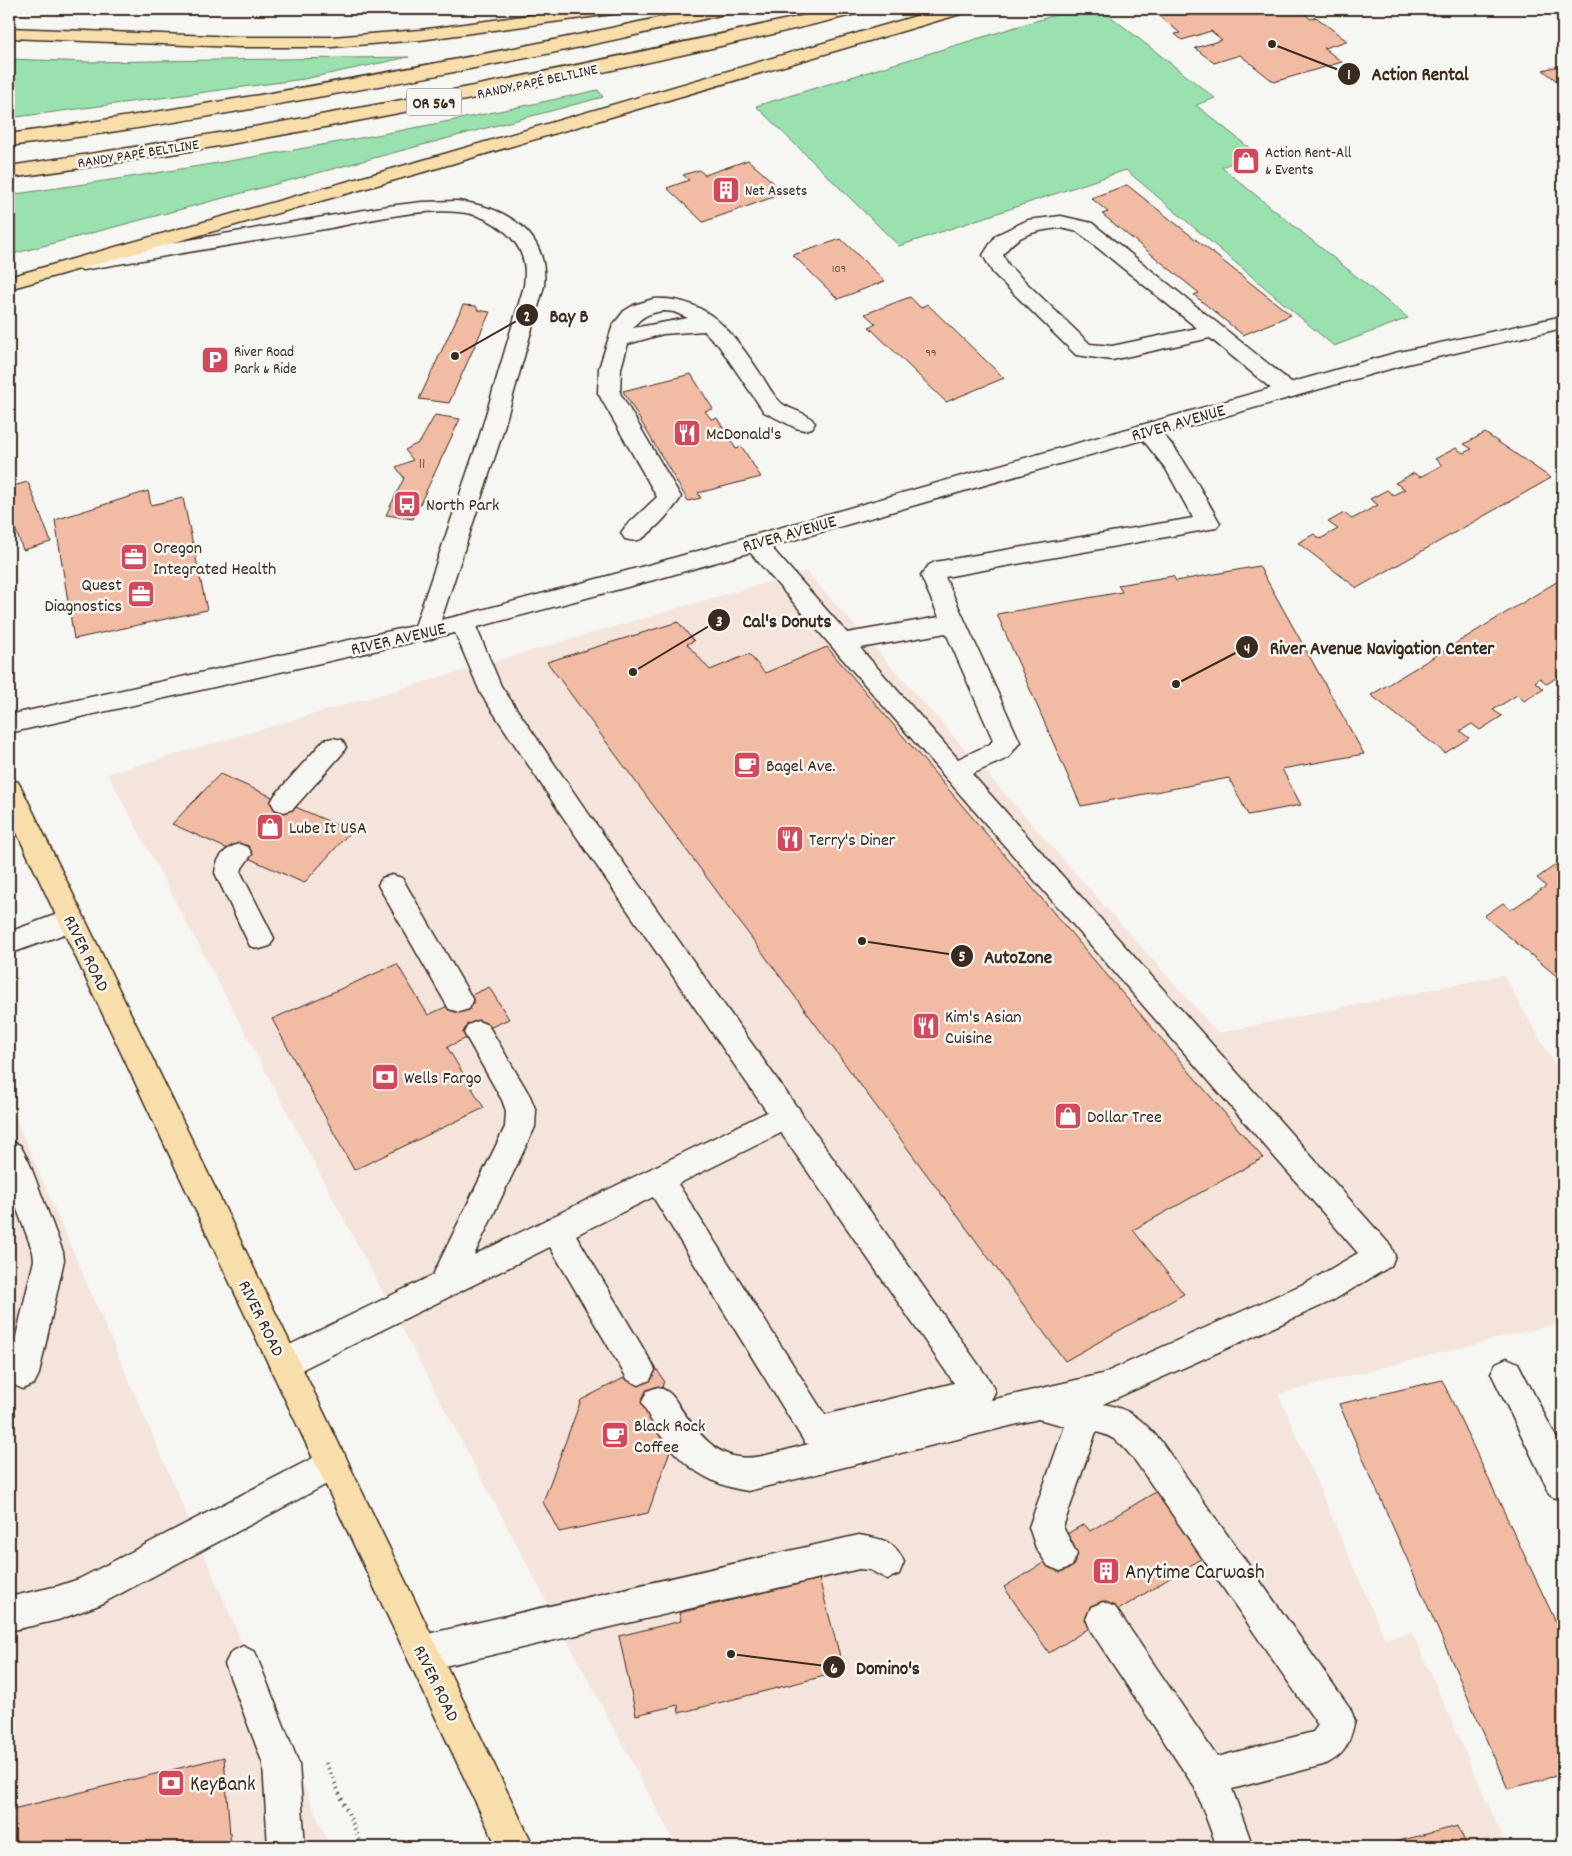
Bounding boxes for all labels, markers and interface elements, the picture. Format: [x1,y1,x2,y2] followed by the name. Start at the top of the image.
[1336,57,1478,91] callout: Action Rental
[475,59,600,106] street label: RANDY PAPÉ BELTLINE
[1372,63,1469,90] text: Action Rental
[1347,65,1351,87] text: 1
[406,88,462,115] road number: OR 569
[76,134,201,175] street label: RANDY PAPÉ BELTLINE
[1265,143,1352,182] place label: Action Rent-All & Events
[1231,146,1261,176] shop icon: Action Rent-All & Events
[711,175,741,205] building icon: Net Assets
[745,181,807,203] place label: Net Assets
[832,261,846,278] house number: 109
[515,298,599,332] callout: Bay B
[550,305,588,332] text: Bay B
[524,307,530,329] text: 2
[234,342,297,381] place label: River Road Park & Ride
[200,345,230,375] parking icon: River Road Park & Ride
[926,345,937,362] house number: 99
[1129,399,1229,450] street label: RIVER AVENUE
[672,418,702,448] restaurant icon: McDonald's
[706,423,782,448] place label: McDonald's
[419,454,425,476] house number: 11
[392,489,422,519] bus stop icon: North Park
[426,494,499,519] place label: North Park
[740,510,840,561] street label: RIVER AVENUE
[153,537,276,583] place label: Oregon Integrated Health
[119,542,149,572] office icon: Oregon Integrated Health
[44,574,122,620] place label: Quest Diagnostics
[126,579,156,609] office icon: Quest Diagnostics
[707,603,841,637] callout: Cal's Donuts
[742,610,832,637] text: Cal's Donuts
[716,612,723,634] text: 3
[349,617,448,663] street label: RIVER AVENUE
[1235,630,1504,664] callout: River Avenue Navigation Center
[1270,637,1495,664] text: River Avenue Navigation Center
[1244,639,1250,661] text: 4
[732,750,762,780] cafe icon: Bagel Ave.
[766,755,835,780] place label: Bagel Ave.
[255,812,285,842] shop icon: Lube It USA
[289,817,367,842] place label: Lube It USA
[775,824,805,854] restaurant icon: Terry's Diner
[809,829,896,854] place label: Terry's Diner
[55,912,114,997] street label: RIVER ROAD
[949,939,1062,973] callout: AutoZone
[984,946,1052,973] text: AutoZone
[959,947,966,969] text: 5
[945,1006,1022,1052] place label: Kim's Asian Cuisine
[911,1011,941,1041] restaurant icon: Kim's Asian Cuisine
[370,1062,400,1092] bank icon: Wells Fargo
[404,1067,482,1092] place label: Wells Fargo
[1053,1101,1083,1131] shop icon: Dollar Tree
[1087,1106,1162,1131] place label: Dollar Tree
[230,1277,289,1362] street label: RIVER ROAD
[634,1415,705,1461] place label: Black Rock Coffee
[600,1420,630,1450] cafe icon: Black Rock Coffee
[1091,1556,1121,1586] building icon: Anytime Carwash
[1125,1559,1265,1589] place label: Anytime Carwash
[405,1642,464,1727] street label: RIVER ROAD
[822,1650,930,1684] callout: Domino's
[856,1657,920,1684] text: Domino's
[830,1659,838,1681] text: 6
[156,1768,186,1798] bank icon: KeyBank
[190,1771,256,1801] place label: KeyBank

